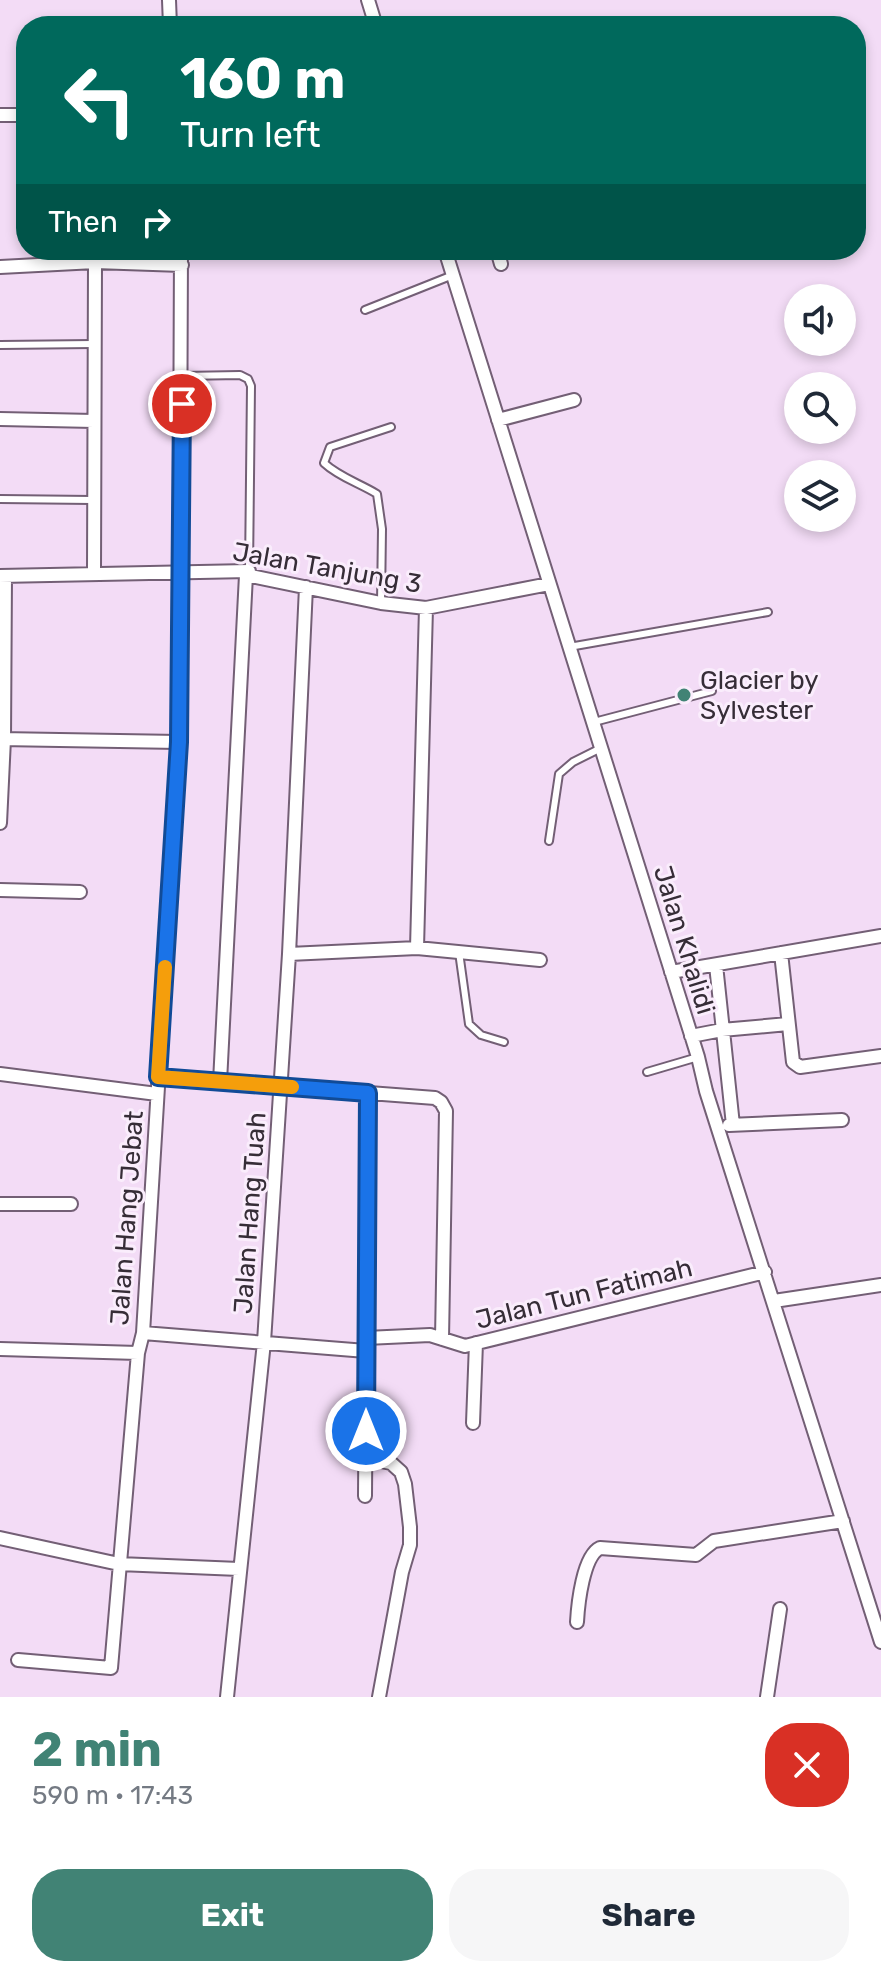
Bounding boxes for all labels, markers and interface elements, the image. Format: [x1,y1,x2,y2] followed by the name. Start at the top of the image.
[180,46,346,112] text: 160 m
[48,48,152,152] icon: left
[180,113,321,156] text: Turn left
[134,200,178,244] icon: right
[48,204,118,240] text: Then
[784,284,856,532] map controls
[784,284,856,356] button: sound
[148,370,216,438] pin
[784,372,856,444] button: search
[160,382,204,426] icon: arrive
[784,460,856,532] button: layers
[230,536,424,600] street label: Jalan Tanjung 3
[700,665,819,726] place label: Glacier by Sylvester
[675,686,693,704] marker: Glacier by Sylvester
[647,862,721,1018] street label: Jalan Khalidi
[104,1110,150,1326] street label: Jalan Hang Jebat
[227,1111,273,1315] street label: Jalan Hang Tuah
[473,1252,695,1336] street label: Jalan Tun Fatimah
[324,1389,408,1473] position arrow
[32,1721,162,1778] text: 2 min
[765,1723,849,1807] button: close
[32,1780,193,1811] text: 590 m · 17:43
[32,1869,433,1961] button: Exit
[449,1869,849,1961] button: Share

